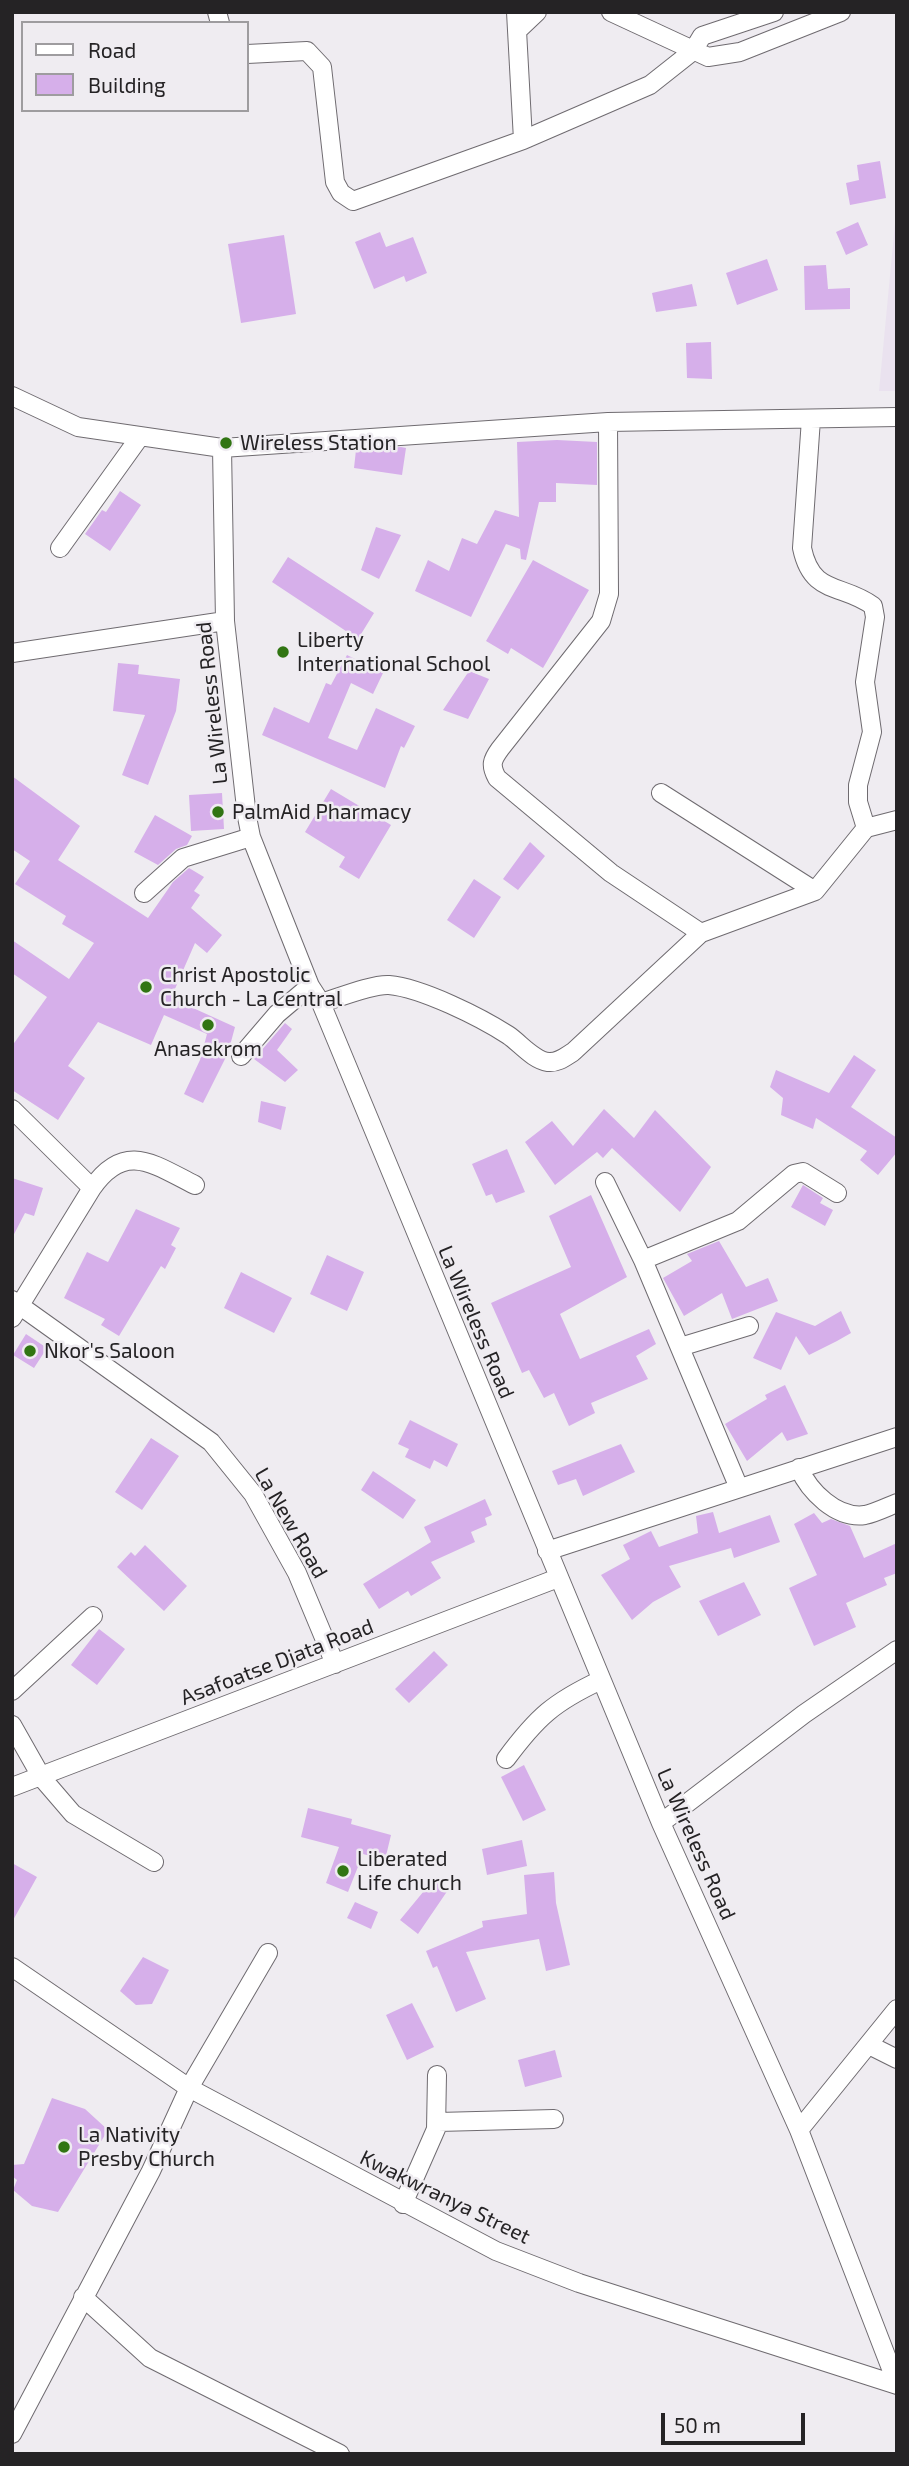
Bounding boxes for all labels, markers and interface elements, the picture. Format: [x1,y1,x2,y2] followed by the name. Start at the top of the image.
[21,21,248,112] legend
[88,37,136,62] text: Road
[88,72,166,97] text: Building
[240,430,397,456] place label: Wireless Station
[218,435,234,451] marker: Wireless Station
[191,620,233,786] street label: La Wireless Road
[297,627,490,677] place label: Liberty International School
[275,644,291,660] marker: Liberty International School
[232,799,411,825] place label: PalmAid Pharmacy
[210,804,226,820] marker: PalmAid Pharmacy
[160,962,342,1012] place label: Christ Apostolic Church - La Central
[138,979,154,995] marker: Christ Apostolic Church - La Central
[200,1017,216,1033] marker: Anasekrom
[154,1036,262,1062] place label: Anasekrom
[432,1242,520,1402] street label: La Wireless Road
[44,1338,175,1364] place label: Nkor's Saloon
[22,1343,38,1359] marker: Nkor's Saloon
[249,1463,333,1583] street label: La New Road
[177,1614,377,1710] street label: Asafoatse Djata Road
[651,1764,741,1924] street label: La Wireless Road
[357,1846,462,1896] place label: Liberated Life church
[335,1863,351,1879] marker: Liberated Life church
[78,2122,215,2172] place label: La Nativity Presby Church
[56,2139,72,2155] marker: La Nativity Presby Church
[356,2145,534,2249] street label: Kwakwranya Street
[664,2400,808,2444] scale bar
[674,2412,721,2437] text: 50 m

